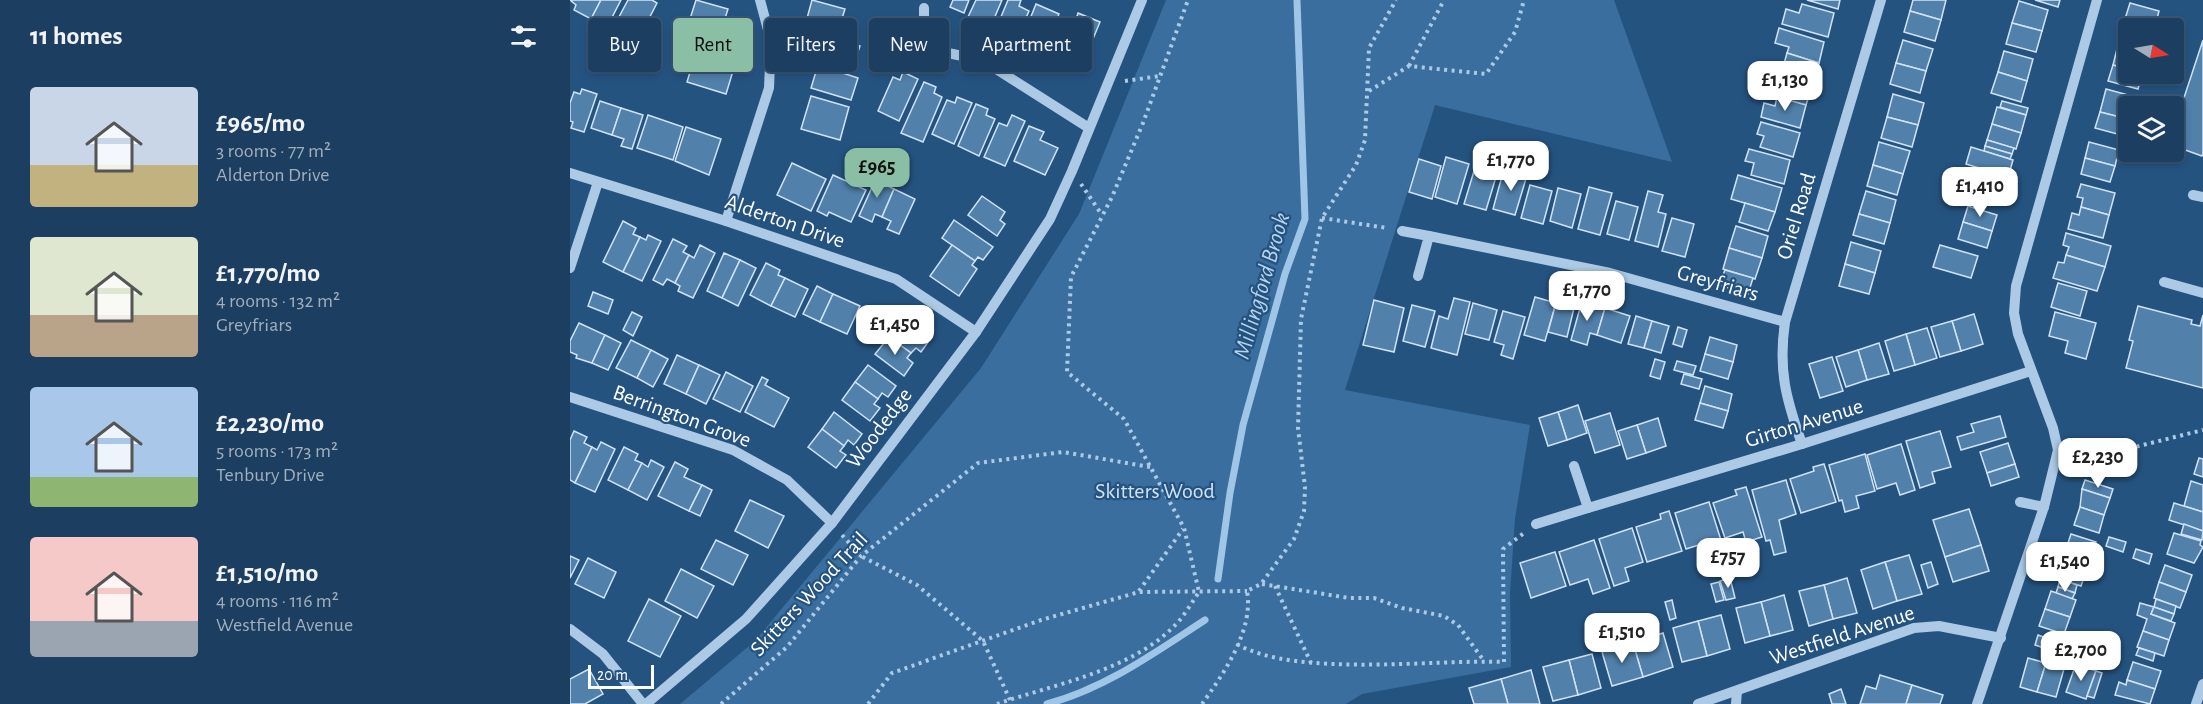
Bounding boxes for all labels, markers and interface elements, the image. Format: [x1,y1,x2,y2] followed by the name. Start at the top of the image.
[588,18,661,72] chip: Buy
[673,18,753,72] chip: Rent
[765,18,857,72] chip: Filters
[869,18,949,72] chip: New
[961,18,1092,72] chip: Apartment
[2118,18,2184,84] north arrow
[2118,18,2184,162] map controls
[507,20,540,53] icon: filters
[30,23,122,49] text: 11 homes
[1736,61,1834,112] pin: £1,130
[1762,70,1808,90] text: £1,130
[2118,96,2184,162] button: layers
[216,110,305,136] text: £965/mo
[78,111,150,183] icon: home
[216,141,331,161] text: 3 rooms · 77 m²
[1462,141,1560,192] pin: £1,770
[841,148,913,199] pin: £965
[1487,150,1535,170] text: £1,770
[859,157,895,177] text: £965
[216,165,329,185] text: Alderton Drive
[1931,167,2029,218] pin: £1,410
[1772,170,1820,262] street label: Oriel Road
[1956,176,2004,196] text: £1,410
[722,190,848,252] street label: Alderton Drive
[1230,210,1294,362] water label: Millingford Brook
[216,260,320,286] text: £1,770/mo
[78,261,150,333] icon: home
[1675,261,1761,305] street label: Greyfriars
[1538,271,1636,322] pin: £1,770
[1563,280,1611,300] text: £1,770
[216,291,340,311] text: 4 rooms · 132 m²
[846,305,944,356] pin: £1,450
[870,314,920,334] text: £1,450
[216,315,292,335] text: Greyfriars
[610,381,754,451] street label: Berrington Grove
[842,384,916,472] street label: Woodedge
[1742,395,1866,451] street label: Girton Avenue
[216,410,324,436] text: £2,230/mo
[78,411,150,483] icon: home
[2049,438,2147,489] pin: £2,230
[216,441,338,461] text: 5 rooms · 173 m²
[2072,447,2124,467] text: £2,230
[216,465,324,485] text: Tenbury Drive
[1095,480,1215,502] park label: Skitters Wood
[746,528,872,660] street label: Skitters Wood Trail
[1692,538,1764,589] pin: £757
[2016,542,2114,593] pin: £1,540
[1711,547,1745,567] text: £757
[2040,551,2090,571] text: £1,540
[216,560,318,586] text: £1,510/mo
[78,561,150,633] icon: home
[216,591,339,611] text: 4 rooms · 116 m²
[1767,601,1917,669] street label: Westfield Avenue
[1573,613,1671,664] pin: £1,510
[216,615,353,635] text: Westfield Avenue
[1599,622,1645,642] text: £1,510
[2032,631,2130,682] pin: £2,700
[2055,640,2107,660] text: £2,700
[588,662,654,690] scale bar
[597,667,628,683] text: 20 m

